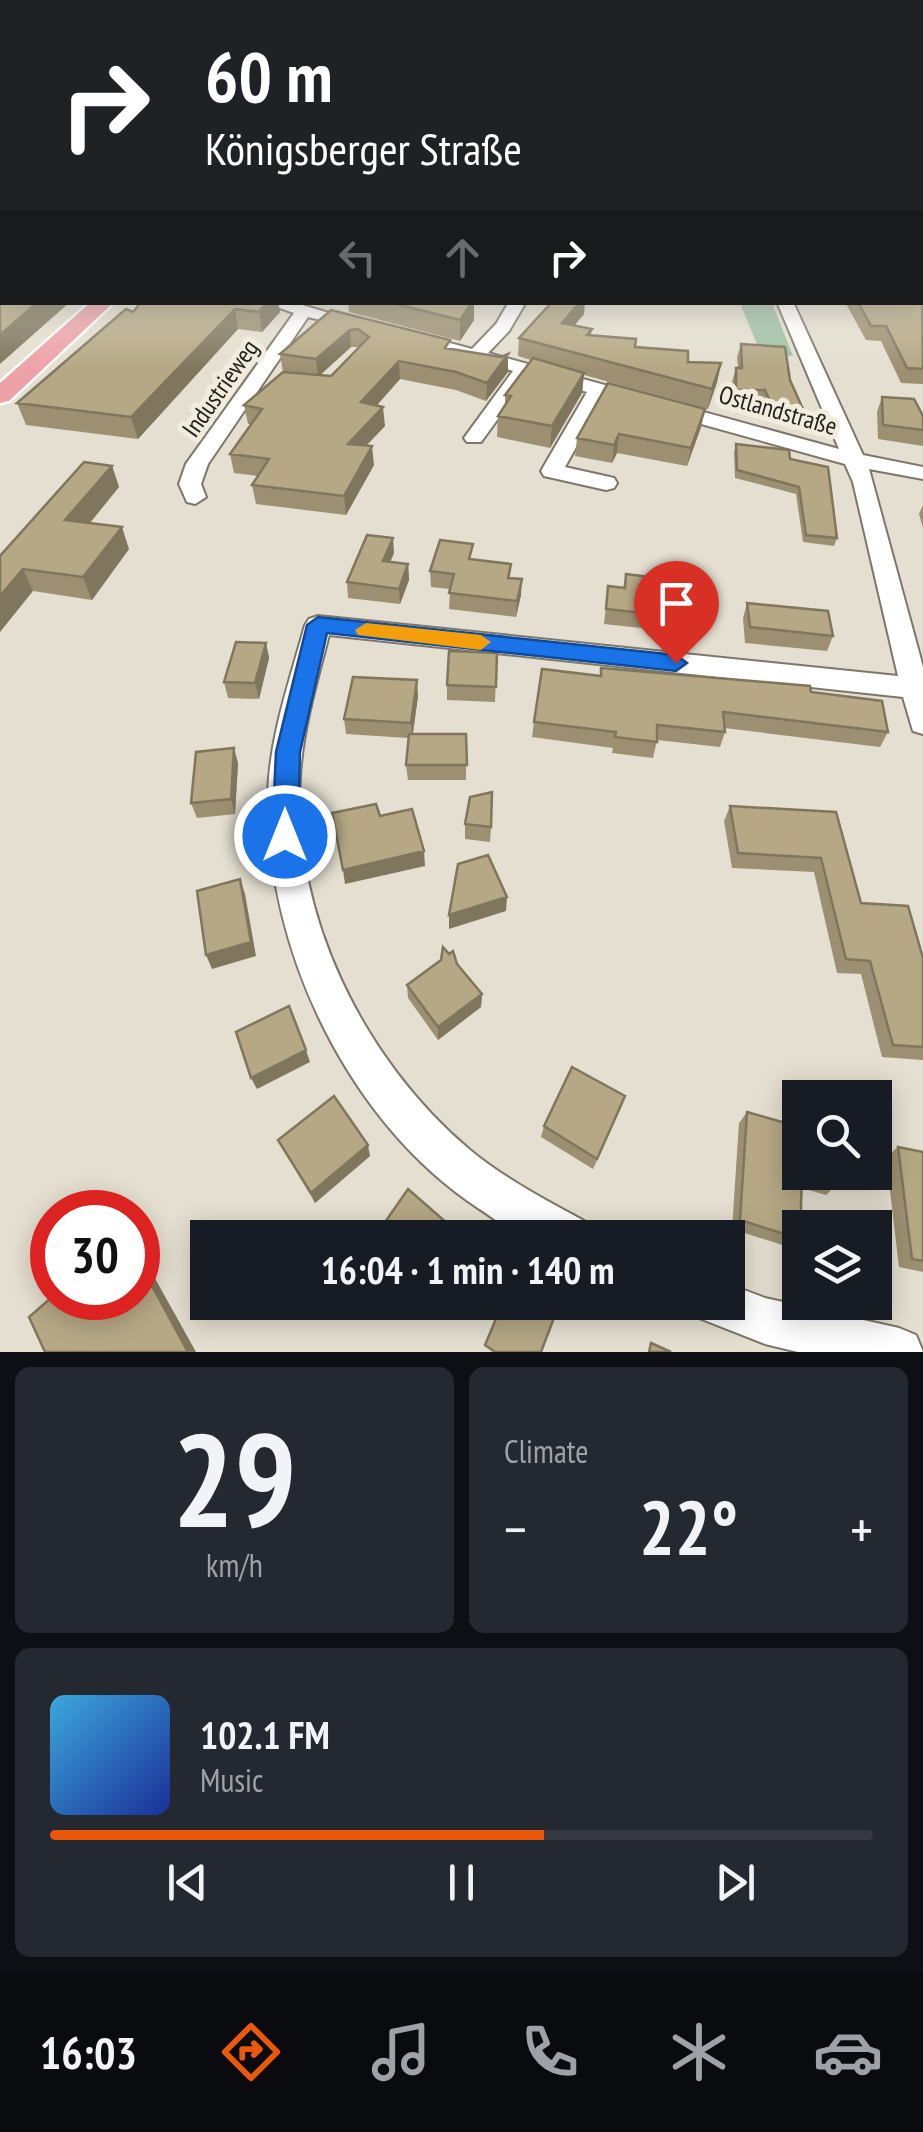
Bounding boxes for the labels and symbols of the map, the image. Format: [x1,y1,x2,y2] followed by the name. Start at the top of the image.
[175,333,265,443] street label: Industrieweg
[715,378,841,442] street label: Ostlandstraße
[634,561,719,664] pin
[233,784,337,888] position arrow
[30,1190,160,1320] speed limit sign: 30

